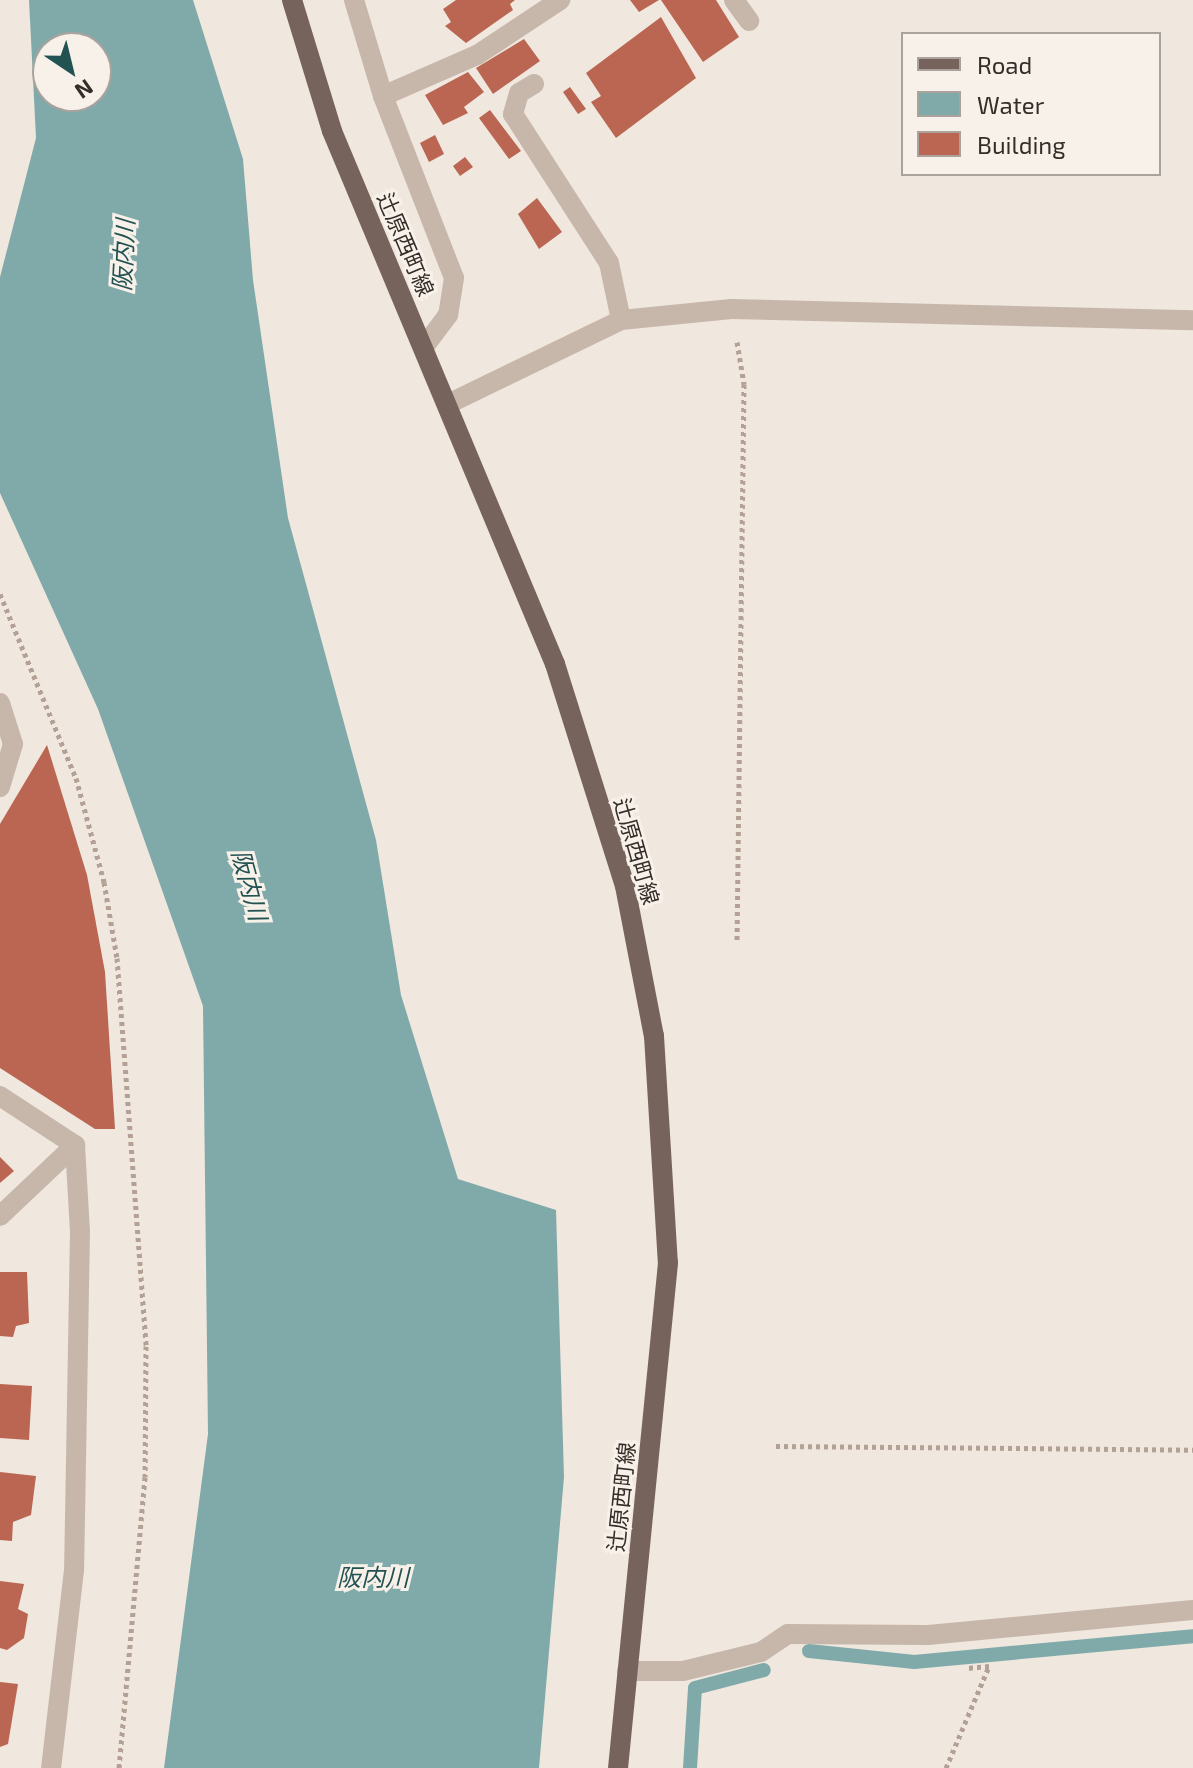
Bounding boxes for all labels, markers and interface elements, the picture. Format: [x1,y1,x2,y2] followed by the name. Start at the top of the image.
[32,32,112,112] north arrow
[901,32,1161,176] legend
[977,50,1032,79] text: Road
[71,75,99,105] text: N
[977,90,1044,119] text: Water
[977,130,1066,159] text: Building
[372,188,440,300] street label: 辻原西町線
[107,218,139,292] water label: 阪内川
[609,794,665,908] street label: 辻原西町線
[227,846,273,924] water label: 阪内川
[602,1441,640,1553] street label: 辻原西町線
[337,1563,409,1591] water label: 阪内川

